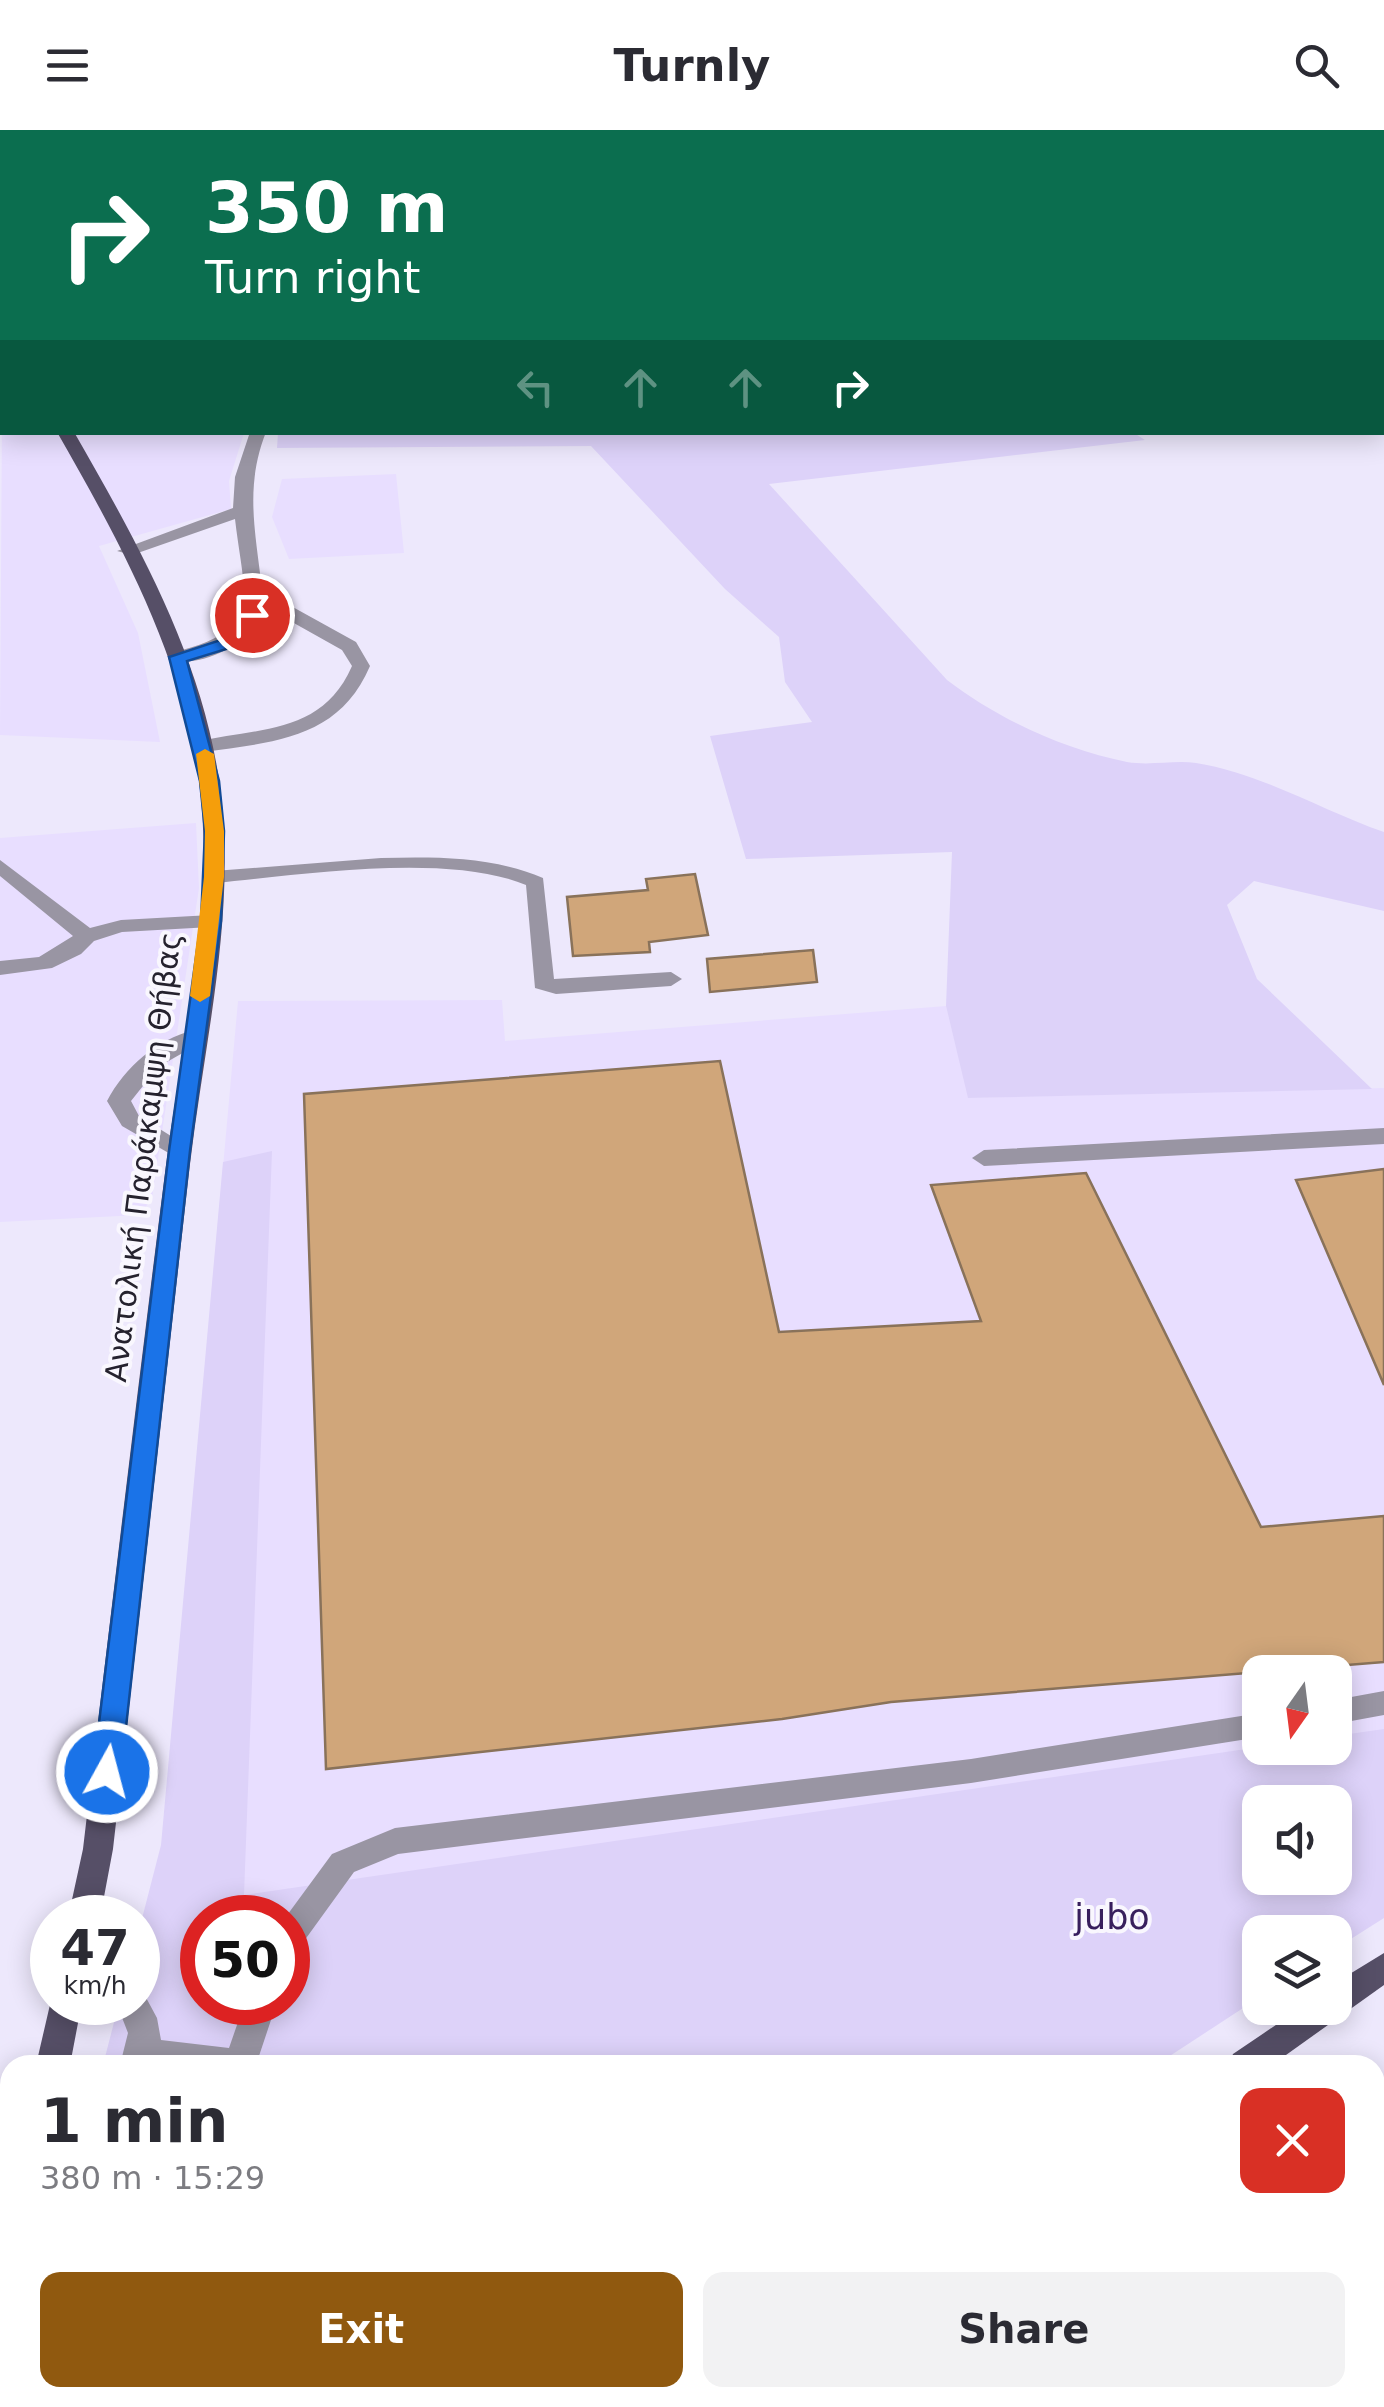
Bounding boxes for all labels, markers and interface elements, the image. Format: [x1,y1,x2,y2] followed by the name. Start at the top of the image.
[40,38,95,93] icon: menu
[1289,38,1344,93] icon: search
[614,39,770,92] text: Turnly
[205,167,448,249] text: 350 m
[40,170,170,300] icon: right
[205,251,420,304] text: Turn right
[508,360,563,415] icon: left
[613,360,668,415] icon: ahead
[718,360,773,415] icon: ahead
[823,360,878,415] icon: right
[210,573,295,658] pin
[225,588,280,643] icon: arrive
[98,930,188,1384] street label: Ανατολική Παράκαμψη Θήβας
[1242,1655,1352,1765] north arrow
[1242,1655,1352,2025] map controls
[55,1720,159,1824] position arrow
[1242,1785,1352,1895] button: sound
[180,1895,310,2025] speed limit sign: 50
[1073,1897,1150,1937] park label: jubo
[1242,1915,1352,2025] button: layers
[60,1919,130,1977] text: 47
[63,1971,127,2000] text: km/h
[40,2086,228,2156] text: 1 min
[1240,2088,1345,2193] button: close
[40,2159,265,2197] text: 380 m · 15:29
[40,2272,683,2387] button: Exit
[703,2272,1345,2387] button: Share

